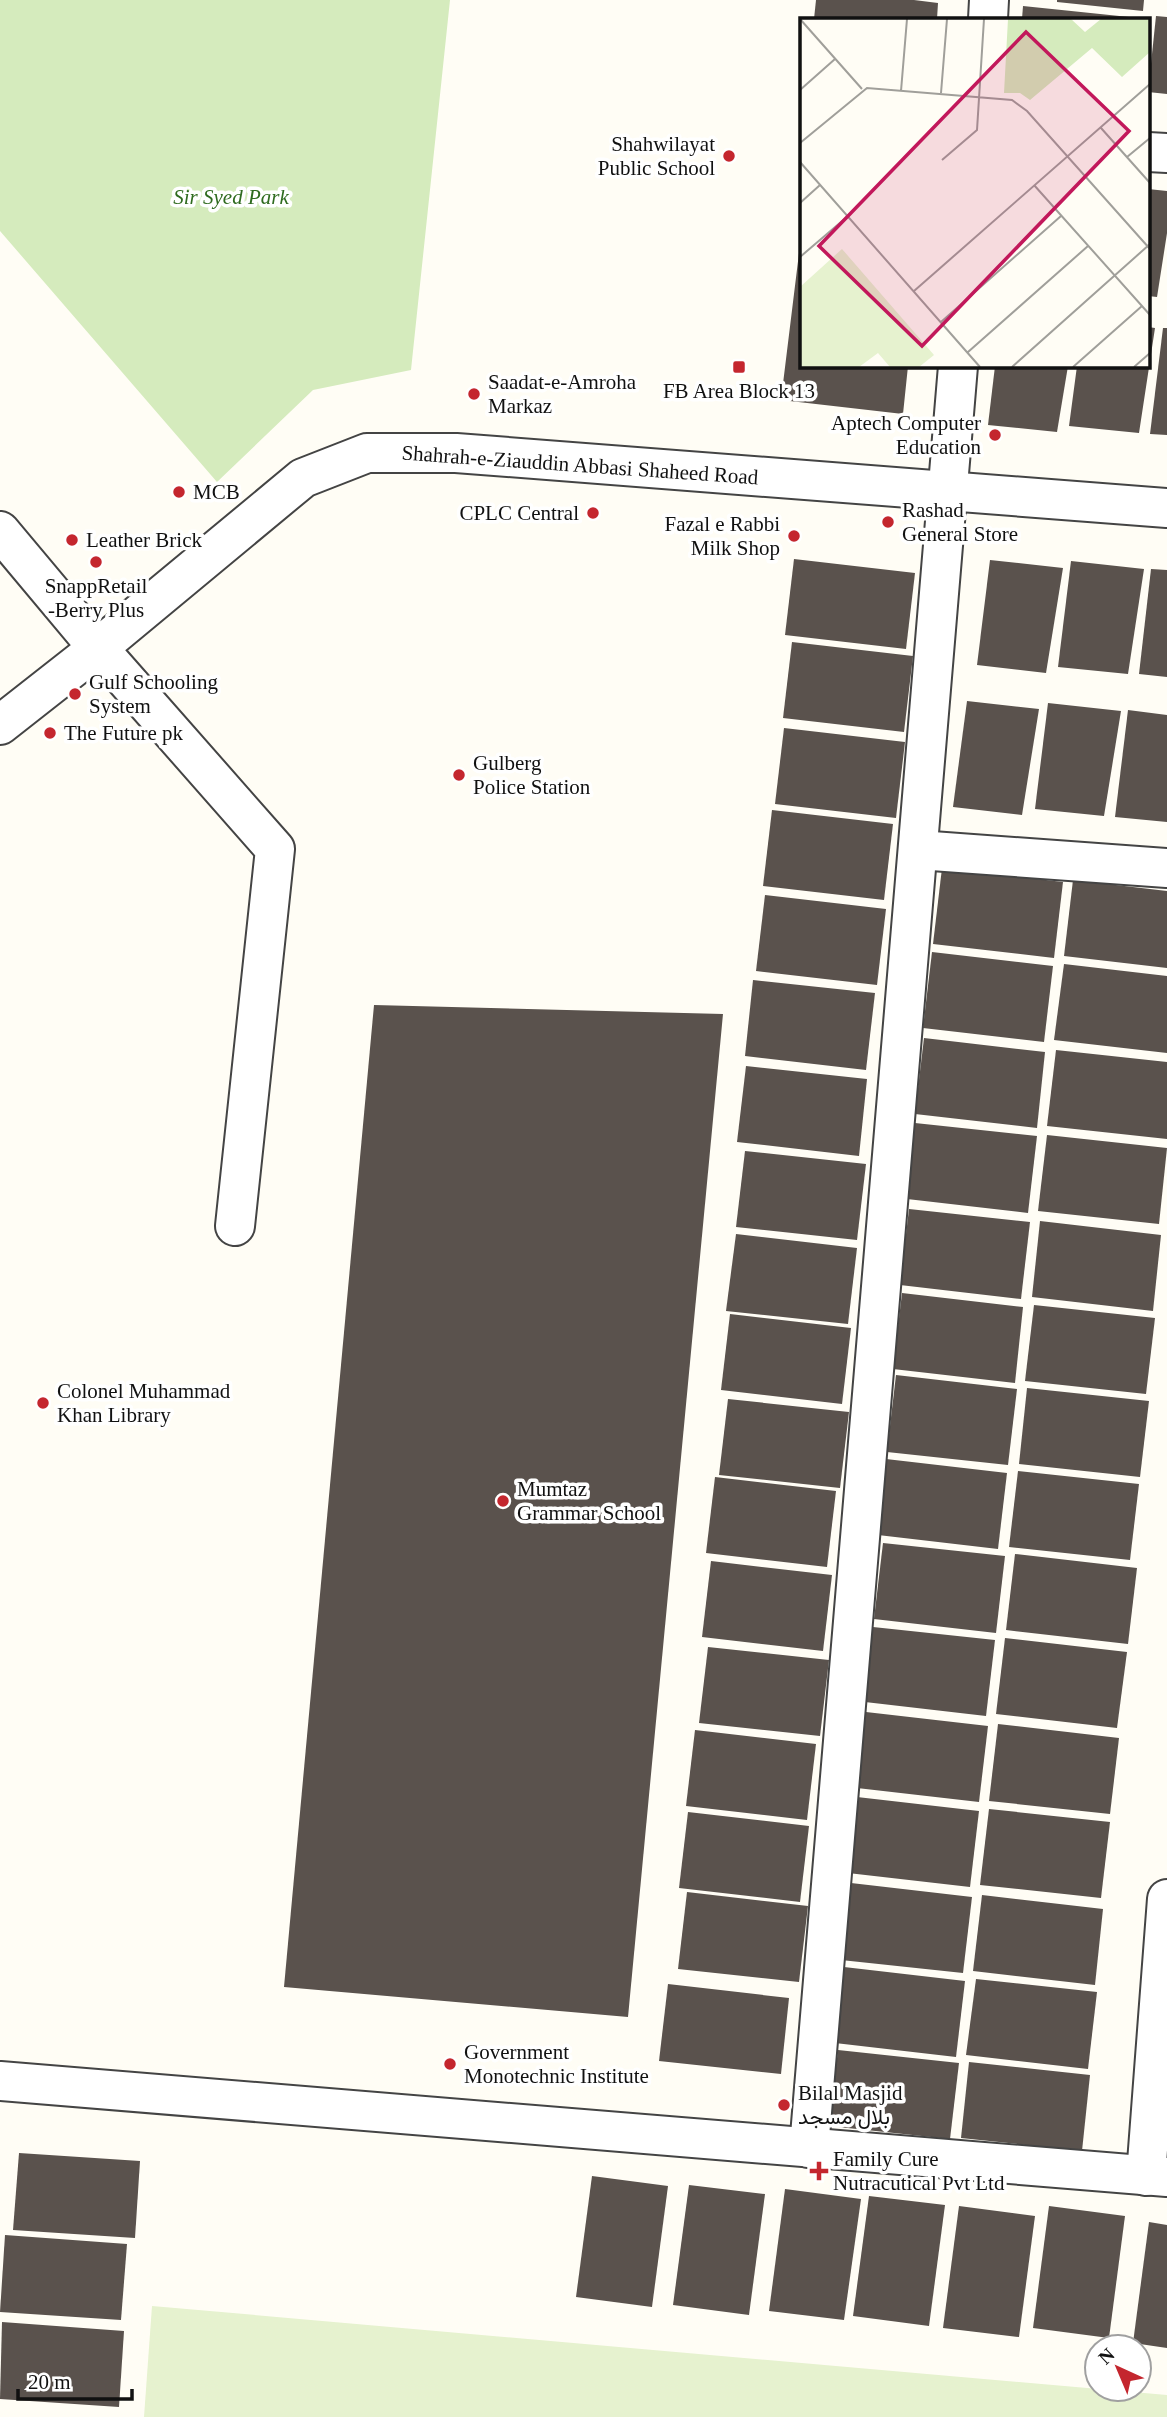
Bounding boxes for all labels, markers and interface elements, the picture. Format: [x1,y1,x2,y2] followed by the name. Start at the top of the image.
[800,18,1150,368] inset map
[598,132,715,180] place label: Shahwilayat Public School
[721,148,737,164] marker: Shahwilayat Public School
[173,185,289,209] park label: Sir Syed Park
[731,359,747,375] marker: FB Area Block 13
[488,370,637,418] place label: Saadat-e-Amroha Markaz
[663,379,815,403] place label: FB Area Block 13
[466,386,482,402] marker: Saadat-e-Amroha Markaz
[831,411,981,459] place label: Aptech Computer Education
[987,427,1003,443] marker: Aptech Computer Education
[401,441,760,489] street label: Shahrah-e-Ziauddin Abbasi Shaheed Road
[193,480,240,504] place label: MCB
[171,484,187,500] marker: MCB
[902,498,1018,546] place label: Rashad General Store
[459,501,579,525] place label: CPLC Central
[585,505,601,521] marker: CPLC Central
[665,512,780,560] place label: Fazal e Rabbi Milk Shop
[880,514,896,530] marker: Rashad General Store
[86,528,203,552] place label: Leather Brick
[786,528,802,544] marker: Fazal e Rabbi Milk Shop
[64,532,80,548] marker: Leather Brick
[88,554,104,570] marker: SnappRetail -Berry Plus
[45,574,147,622] place label: SnappRetail -Berry Plus
[89,670,218,718] place label: Gulf Schooling System
[67,686,83,702] marker: Gulf Schooling System
[64,721,183,745] place label: The Future pk
[42,725,58,741] marker: The Future pk
[473,751,591,799] place label: Gulberg Police Station
[451,767,467,783] marker: Gulberg Police Station
[57,1379,231,1427] place label: Colonel Muhammad Khan Library
[35,1395,51,1411] marker: Colonel Muhammad Khan Library
[517,1477,661,1525] place label: Mumtaz Grammar School
[495,1493,511,1509] marker: Mumtaz Grammar School
[464,2040,649,2088] place label: Government Monotechnic Institute
[442,2056,458,2072] marker: Government Monotechnic Institute
[798,2081,903,2129] place label: Bilal Masjid بلال مسجد
[776,2097,792,2113] marker: Bilal Masjid بلال مسجد
[833,2147,1005,2195] place label: Family Cure Nutracutical Pvt Ltd
[811,2163,827,2179] marker: Family Cure Nutracutical Pvt Ltd
[1083,2333,1153,2403] north arrow
[1094,2344,1119,2368] text: N
[18,2358,131,2402] scale bar
[28,2370,71,2394] text: 20 m

